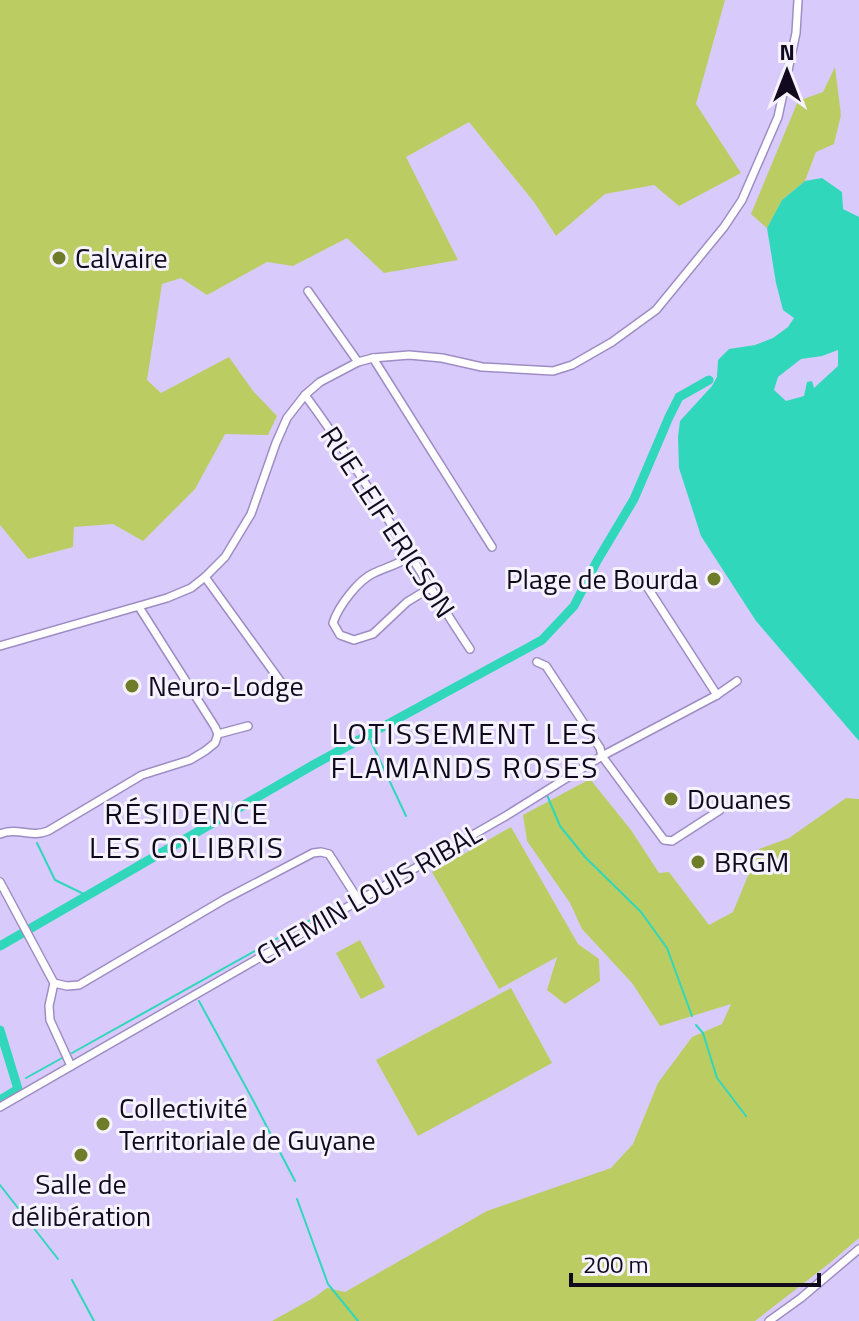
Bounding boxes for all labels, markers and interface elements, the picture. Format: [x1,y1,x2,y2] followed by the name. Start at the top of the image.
[747,32,827,112] north arrow
[779,35,795,69] text: N
[75,236,168,279] place label: Calvaire
[50,249,68,267] marker: Calvaire
[310,417,467,626] street label: RUE LEIF ERICSON
[506,557,698,600] place label: Plage de Bourda
[705,570,723,588] marker: Plage de Bourda
[148,664,304,707] place label: Neuro-Lodge
[123,677,141,695] marker: Neuro-Lodge
[331,710,599,790] district label: LOTISSEMENT LES FLAMANDS ROSES
[687,777,791,820] place label: Douanes
[89,790,285,870] district label: RÉSIDENCE LES COLIBRIS
[662,790,680,808] marker: Douanes
[248,811,490,976] street label: CHEMIN LOUIS RIBAL
[714,840,789,883] place label: BRGM
[689,853,707,871] marker: BRGM
[119,1086,376,1161] place label: Collectivité Territoriale de Guyane
[94,1115,112,1133] marker: Collectivité Territoriale de Guyane
[72,1146,90,1164] marker: Salle de délibération
[11,1162,151,1237] place label: Salle de délibération
[571,1237,819,1287] scale bar
[583,1246,649,1282] text: 200 m

